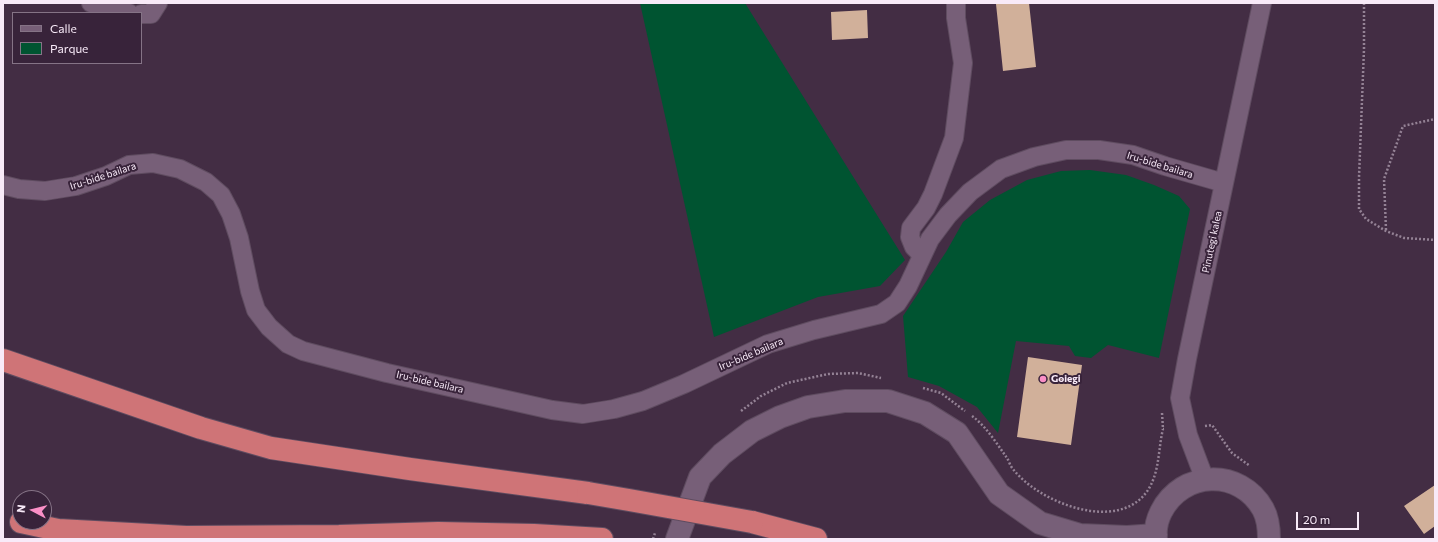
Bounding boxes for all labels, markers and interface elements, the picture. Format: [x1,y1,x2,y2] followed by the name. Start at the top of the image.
[12,12,142,64] legend
[50,21,77,35] text: Calle
[50,41,88,55] text: Parque
[1125,149,1195,181] street label: Iru-bide bailara
[68,160,138,192] street label: Iru-bide bailara
[1200,210,1224,274] street label: Pinutegi kalea
[717,335,785,373] street label: Iru-bide bailara
[395,368,465,396] street label: Iru-bide bailara
[1051,373,1081,385] place label: Goiegi
[1038,374,1048,384] marker: Goiegi
[12,490,52,530] north arrow
[14,504,28,514] text: N
[1298,504,1361,530] scale bar
[1303,512,1330,526] text: 20 m

